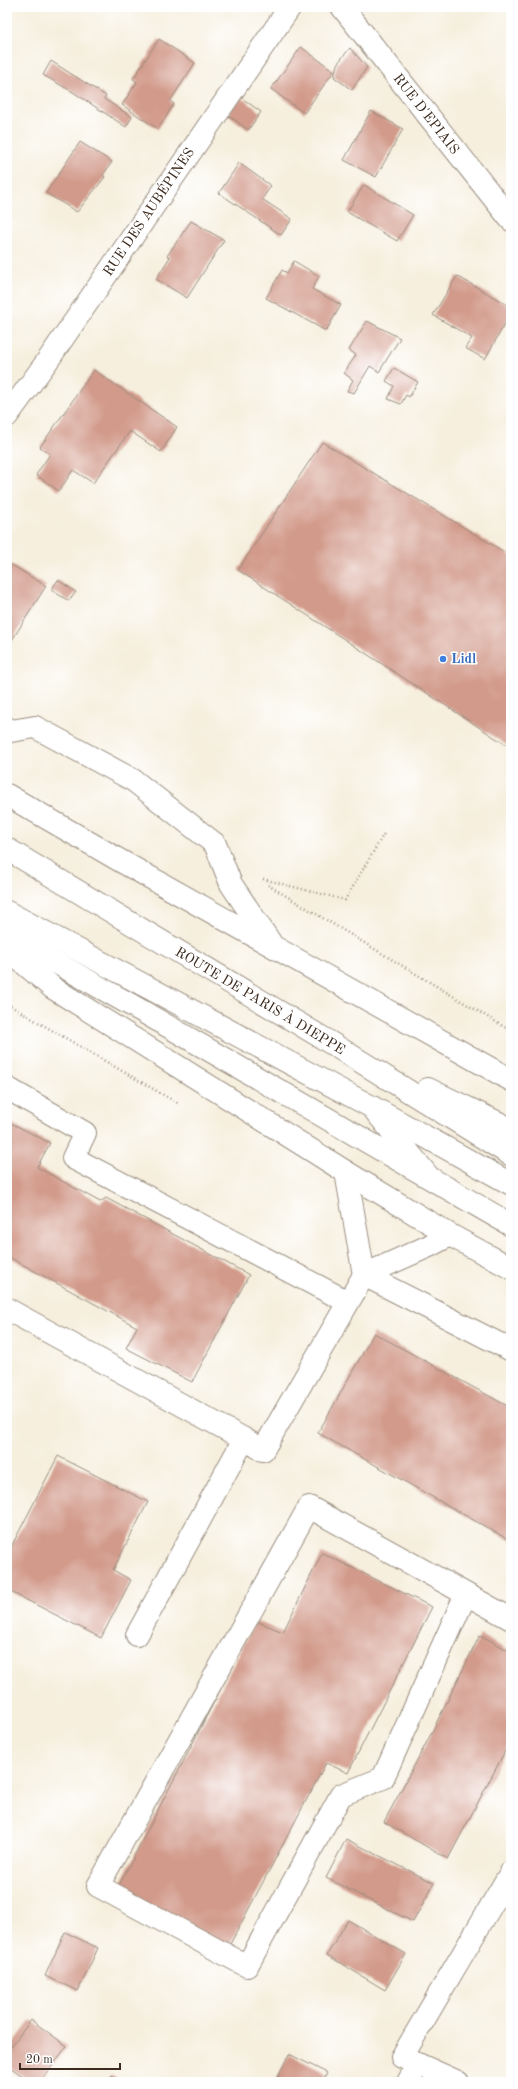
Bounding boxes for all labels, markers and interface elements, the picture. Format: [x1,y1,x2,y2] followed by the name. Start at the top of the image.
[390,71,462,157] street label: RUE D'EPIAIS
[98,144,197,279] street label: RUE DES AUBÉPINES
[451,652,476,666] place label: Lidl
[438,654,448,664] marker: Lidl
[173,942,349,1057] street label: ROUTE DE PARIS À DIEPPE
[20,2045,120,2071] scale bar
[26,2054,53,2066] text: 20 m

